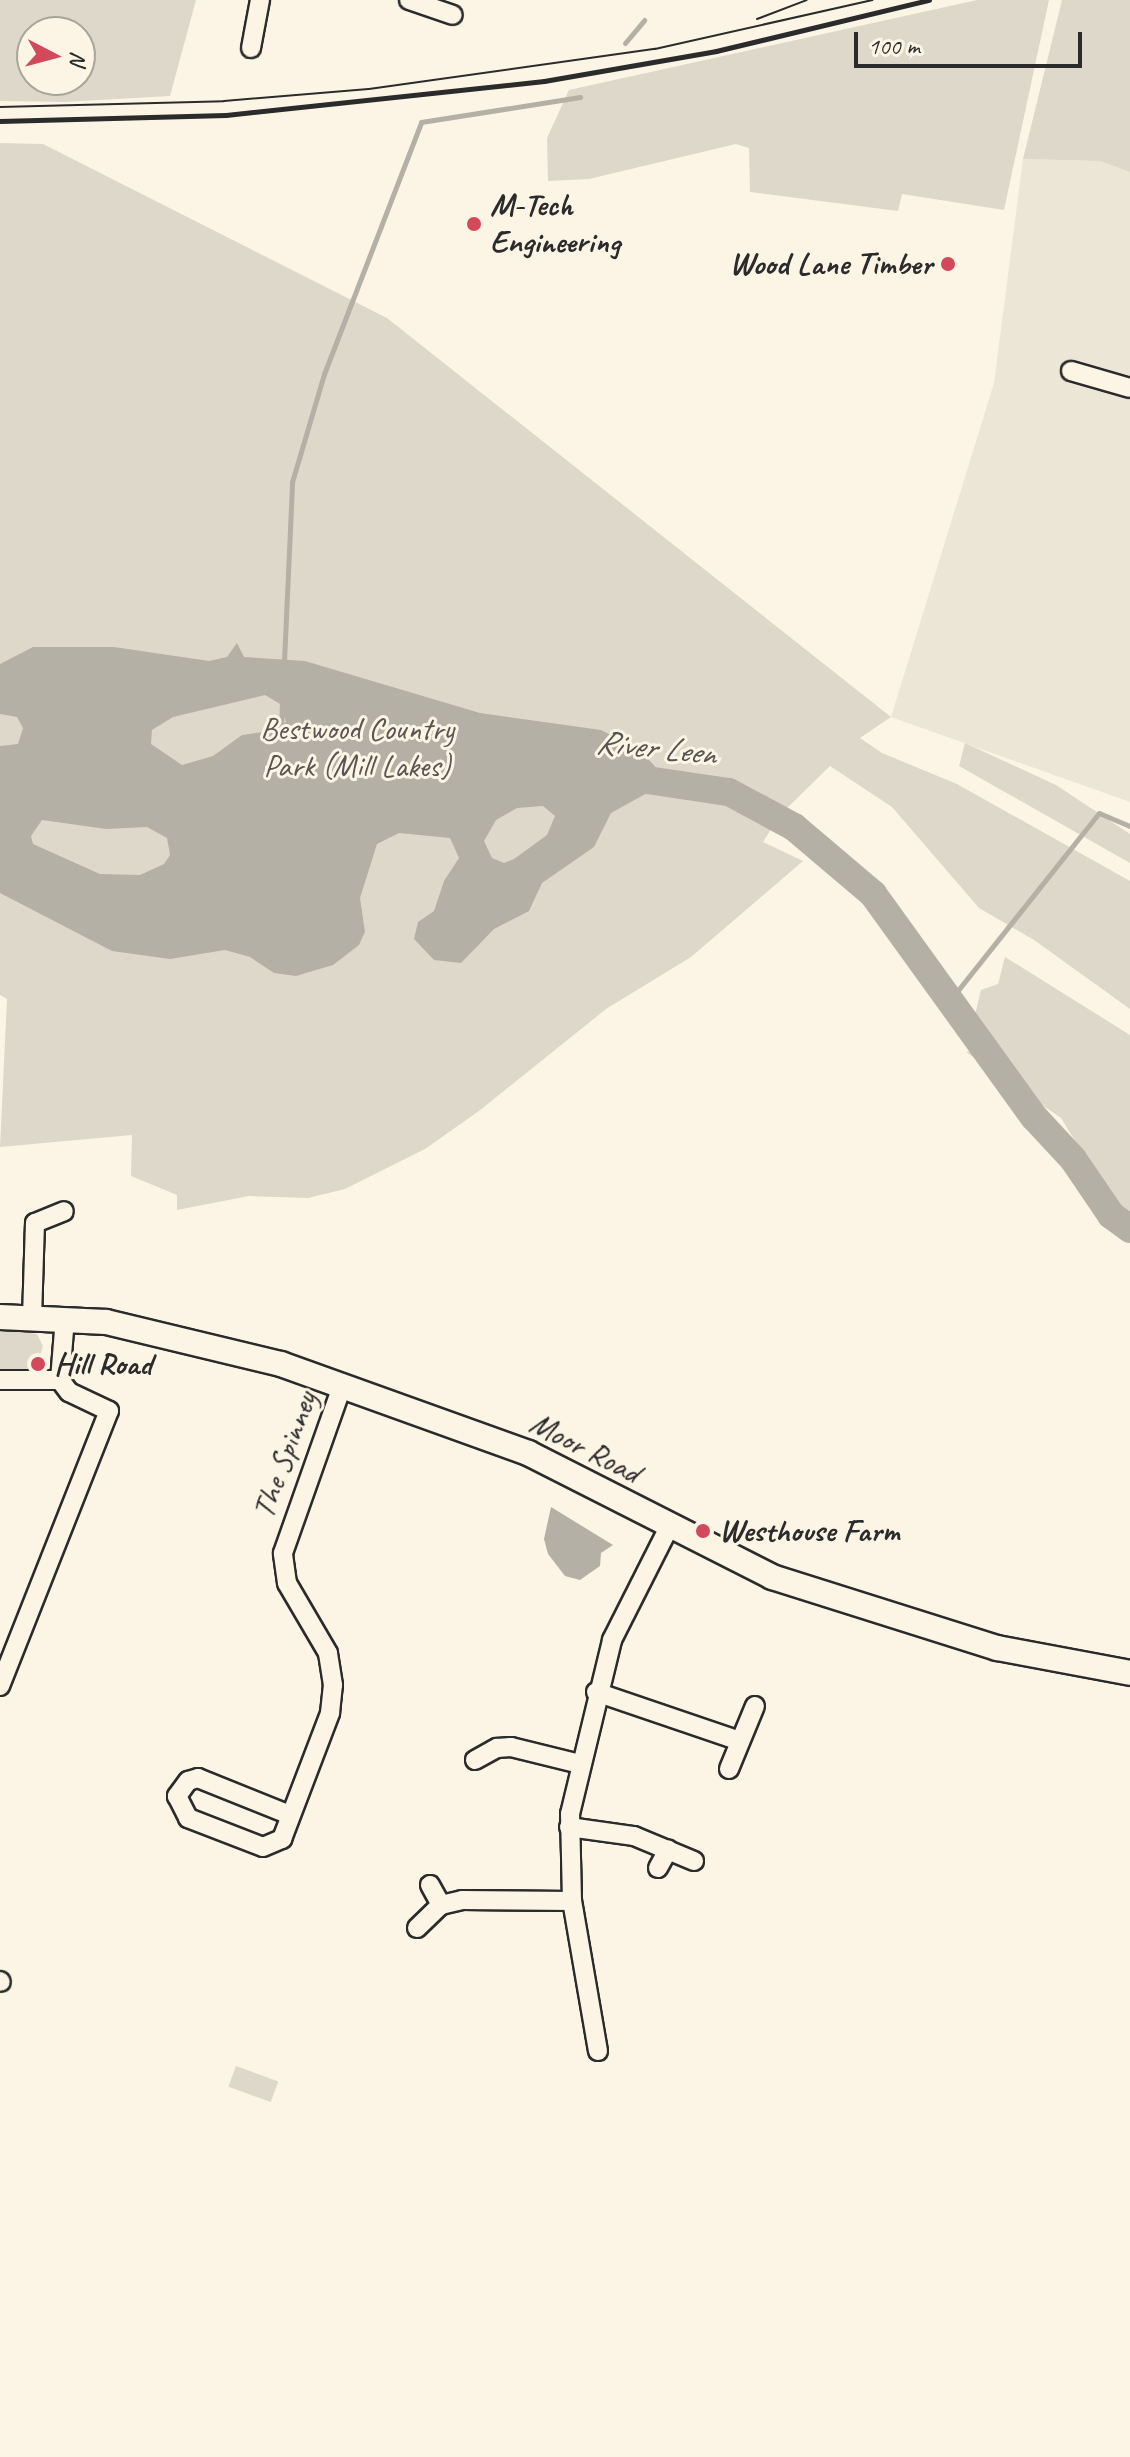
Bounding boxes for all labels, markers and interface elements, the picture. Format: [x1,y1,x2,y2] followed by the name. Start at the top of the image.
[16,16,96,96] north arrow
[858,16,1086,66] scale bar
[868,31,920,61] text: 100 m
[63,50,93,67] text: N
[490,187,620,262] place label: M-Tech Engineering
[465,215,483,233] marker: M-Tech Engineering
[729,245,932,283] place label: Wood Lane Timber
[939,255,957,273] marker: Wood Lane Timber
[260,711,454,786] park label: Bestwood Country Park (Mill Lakes)
[594,720,718,774] water label: River Leen
[54,1345,153,1383] place label: Hill Road
[29,1355,47,1373] marker: Hill Road
[244,1386,326,1524] street label: The Spinney
[524,1404,646,1492] street label: Moor Road
[719,1512,902,1550] place label: Westhouse Farm
[694,1522,712,1540] marker: Westhouse Farm

